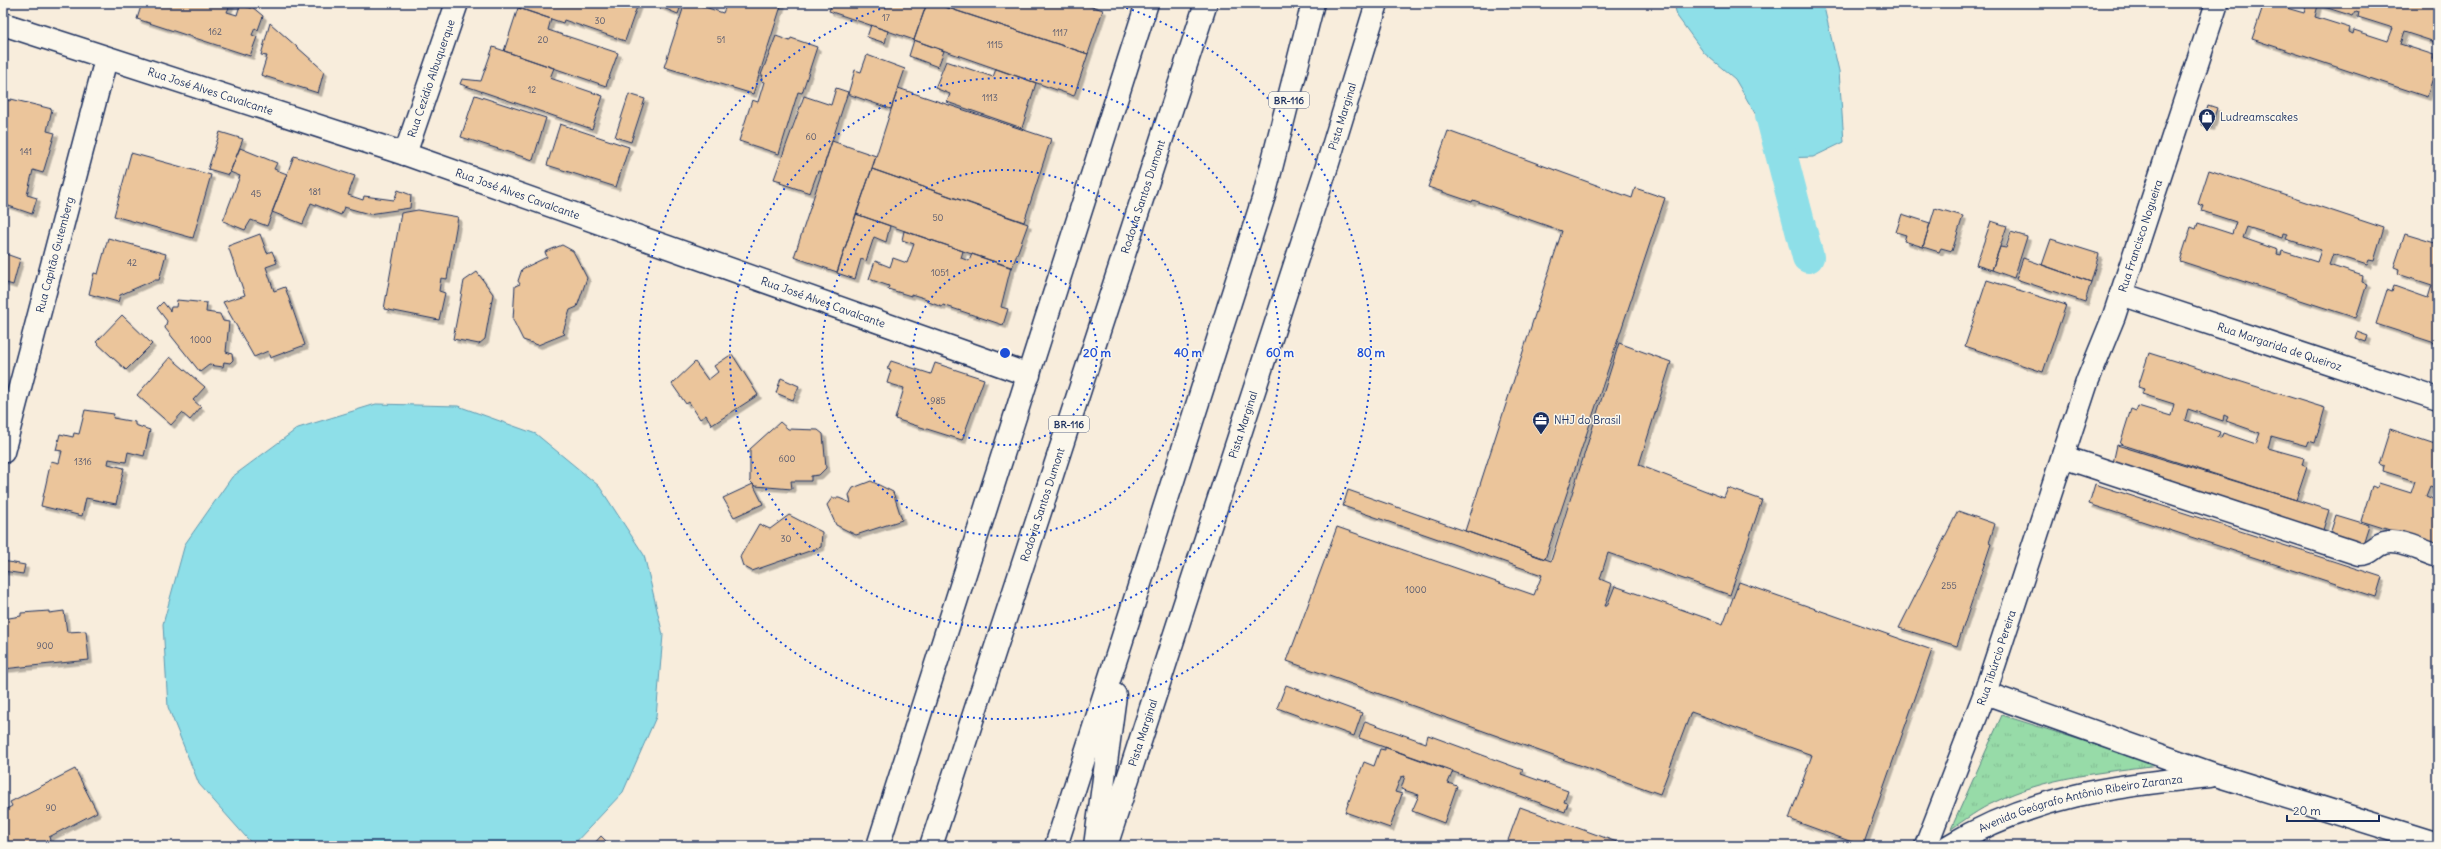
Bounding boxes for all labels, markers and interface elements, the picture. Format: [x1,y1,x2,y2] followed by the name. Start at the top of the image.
[882,12,891,23] house number: 17
[594,15,606,26] house number: 30
[404,17,458,139] street label: Rua Cezídio Albuquerque
[208,26,222,37] house number: 162
[1052,27,1068,38] house number: 1117
[538,34,549,45] house number: 20
[717,34,725,45] house number: 51
[987,39,1003,50] house number: 1115
[146,64,275,118] street label: Rua José Alves Cavalcante
[1325,81,1359,152] street label: Pista Marginal
[528,84,536,95] house number: 12
[982,92,998,103] house number: 1113
[1269,92,1309,108] road number: BR-116
[2197,107,2217,132] shop icon: Ludreamscakes
[2220,110,2298,124] place label: Ludreamscakes
[805,131,817,142] house number: 60
[1118,138,1168,255] street label: Rodovia Santos Dumont
[20,146,32,157] house number: 141
[454,165,582,222] street label: Rua José Alves Cavalcante
[2115,178,2165,294] street label: Rua Francisco Nogueira
[309,186,321,197] house number: 181
[251,188,261,199] house number: 45
[33,195,77,314] street label: Rua Capitão Gutemberg
[932,212,944,223] house number: 50
[127,257,137,268] house number: 42
[931,267,949,278] house number: 1051
[759,274,887,331] street label: Rua José Alves Cavalcante
[2215,319,2344,374] street label: Rua Margarida de Queiroz
[190,334,212,345] house number: 1000
[1083,345,1111,360] text: 20 m
[1174,345,1203,360] text: 40 m
[1266,345,1295,360] text: 60 m
[1357,345,1386,360] text: 80 m
[998,346,1012,360] centre of rings
[1225,389,1260,460] street label: Pista Marginal
[930,395,946,406] house number: 985
[1531,410,1551,435] office icon: NHJ do Brasil
[1554,413,1621,427] place label: NHJ do Brasil
[1049,416,1089,432] road number: BR-116
[1017,446,1068,563] street label: Rodovia Santos Dumont
[778,453,796,464] house number: 600
[74,456,92,467] house number: 1316
[780,533,792,544] house number: 30
[1941,580,1957,591] house number: 255
[1405,584,1427,595] house number: 1000
[1974,608,2019,707] street label: Rua Tibúrcio Pereira
[36,640,54,651] house number: 900
[1125,697,1160,768] street label: Pista Marginal
[1976,772,2183,835] street label: Avenida Geógrafo Antônio Ribeiro Zaranza
[2287,797,2379,823] scale bar
[45,802,57,813] house number: 90
[2293,803,2321,818] text: 20 m

